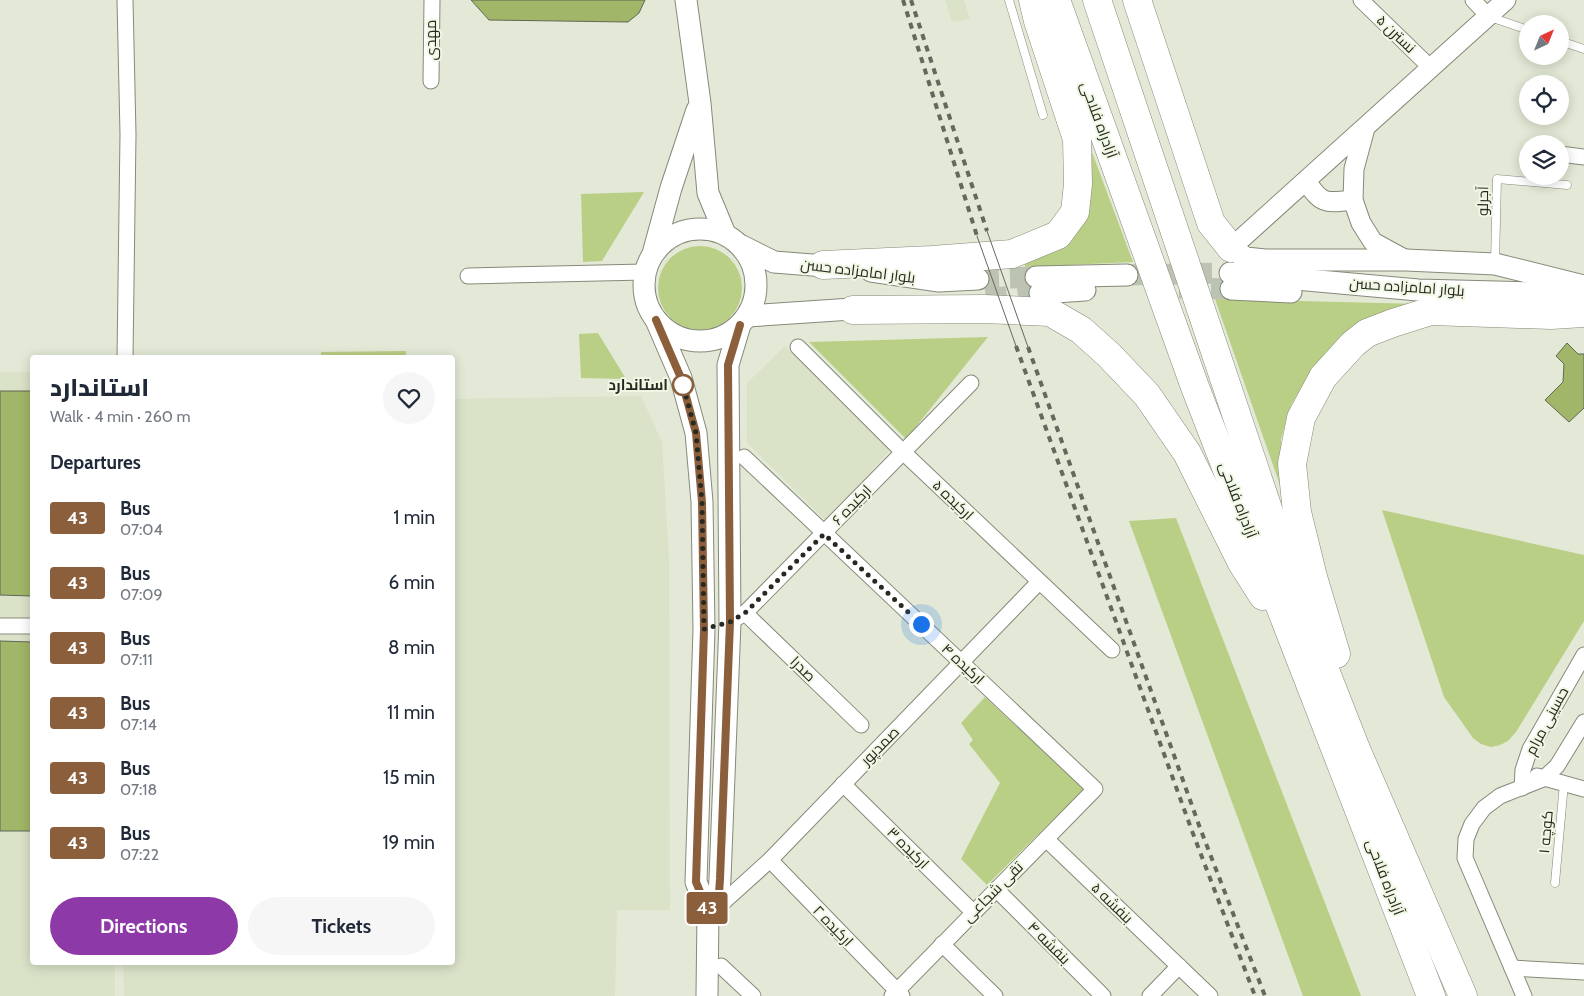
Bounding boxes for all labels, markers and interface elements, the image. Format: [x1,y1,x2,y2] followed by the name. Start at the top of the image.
[1372,11,1419,58] street label: نسترن ۵
[1519,15,1569,65] north arrow
[1519,15,1569,185] map controls
[422,20,441,61] street label: مهدی
[1519,75,1569,125] button: locate
[1076,79,1121,161] street label: آزادراه فلاحی
[1519,135,1569,185] button: layers
[1474,186,1492,216] street label: آجرلو
[799,255,917,288] street label: بلوار امامزاده حسن
[1349,274,1465,301] street label: بلوار امامزاده حسن
[383,372,435,424] button: heart
[50,373,149,402] text: استاندارد
[672,374,694,396] marker: استاندارد
[608,376,668,394] place label: استاندارد
[50,407,191,426] text: Walk · 4 min · 260 m
[50,451,141,474] text: Departures
[1214,459,1261,541] street label: آزادراه فلاحی
[929,476,977,524] street label: ارکیده ۵
[828,481,876,529] street label: ارکیده ۶
[120,497,150,520] text: Bus
[393,506,435,529] text: 1 min
[67,507,88,529] text: 43
[120,520,163,539] text: 07:04
[120,562,150,585] text: Bus
[389,571,435,594] text: 6 min
[67,572,88,594] text: 43
[120,585,163,604] text: 07:09
[909,612,934,637] your location
[120,627,150,650] text: Bus
[388,636,435,659] text: 8 min
[67,637,88,659] text: 43
[938,640,988,688] street label: ارکیده ۴
[120,650,153,669] text: 07:11
[787,653,819,685] street label: صدرا
[1522,684,1573,758] street label: حسینی مرام
[120,692,150,715] text: Bus
[387,701,435,724] text: 11 min
[67,702,88,724] text: 43
[120,715,157,734] text: 07:14
[856,723,904,770] street label: صمدپور
[120,757,150,780] text: Bus
[383,766,435,789] text: 15 min
[67,767,88,789] text: 43
[120,780,157,799] text: 07:18
[1535,810,1558,854] street label: کوچه ۱
[120,822,150,845] text: Bus
[883,823,933,873] street label: ارکیده ۳
[382,831,435,854] text: 19 min
[67,832,88,854] text: 43
[1361,836,1408,918] street label: آزادراه فلاحی
[120,845,159,864] text: 07:22
[959,858,1028,927] street label: تقی شجاعی
[1087,879,1137,927] street label: بنفشه ۵
[684,892,730,924] line badge: 43
[50,897,238,955] button: Directions
[248,897,435,955] button: Tickets
[697,897,717,919] text: 43
[809,902,857,950] street label: ارکیده ۲
[1024,918,1074,968] street label: بنفشه ۴

